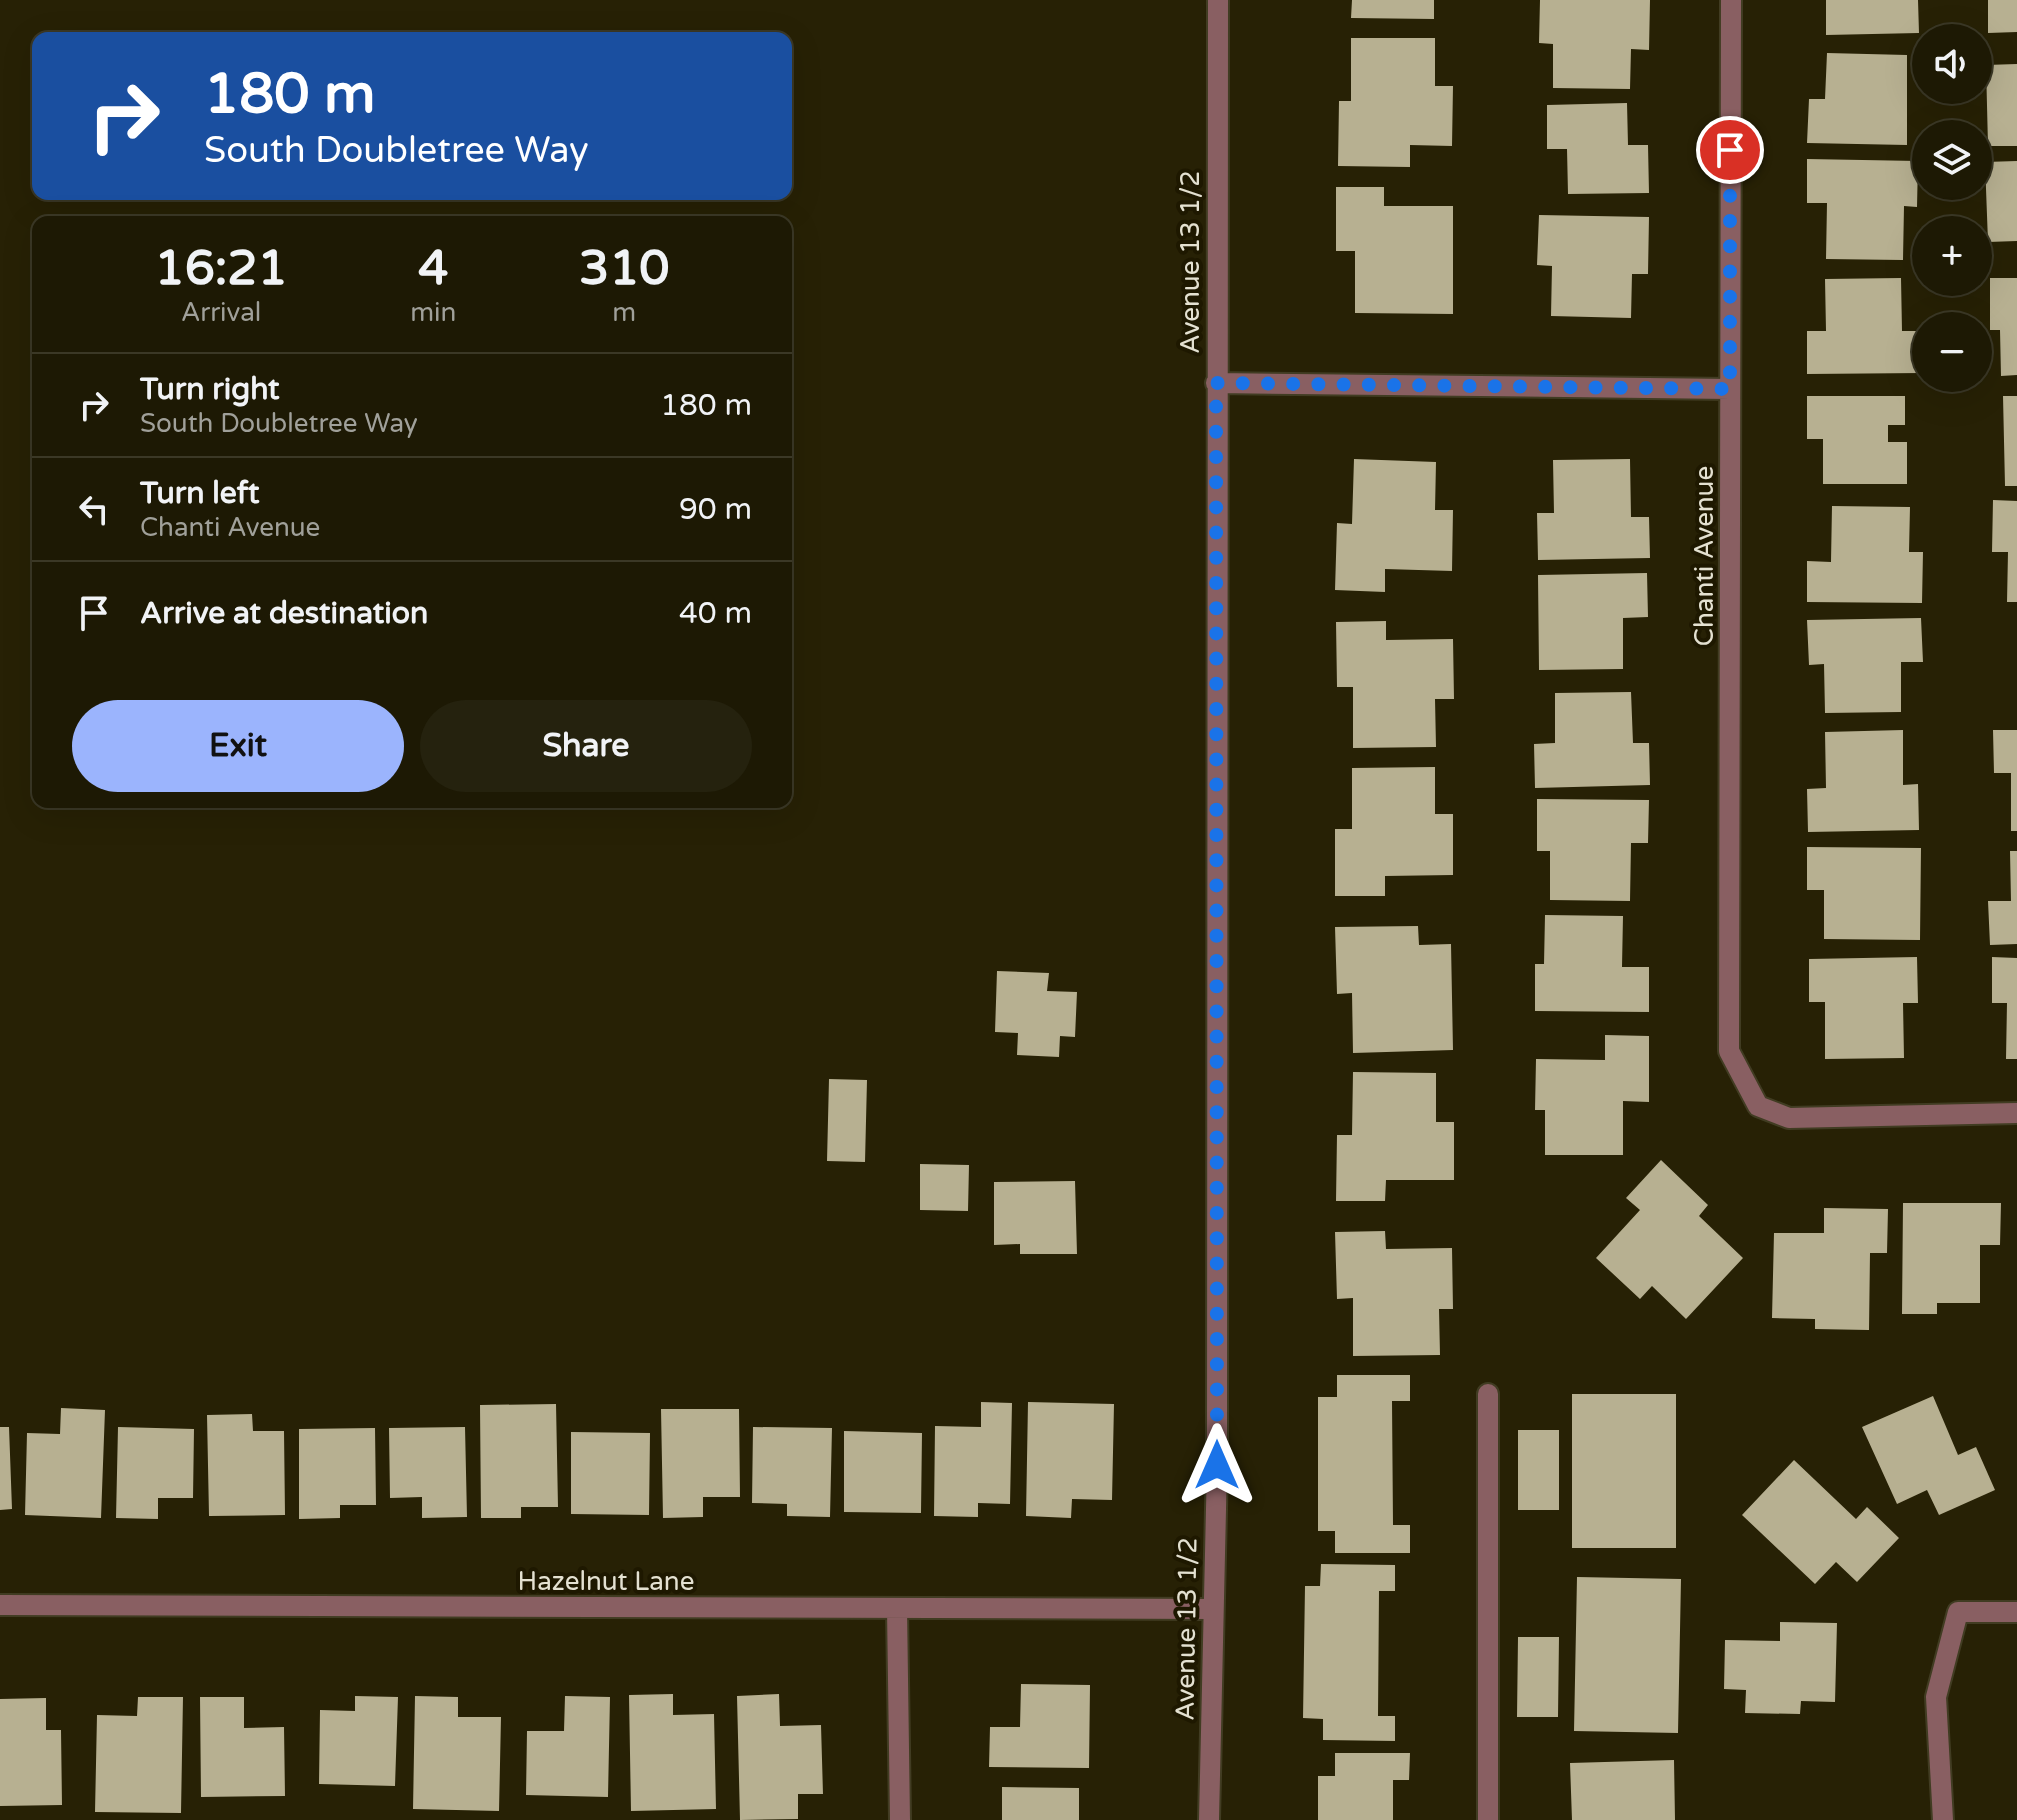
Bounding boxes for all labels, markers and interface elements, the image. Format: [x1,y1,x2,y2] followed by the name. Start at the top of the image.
[1912,24,1992,392] map controls
[1912,24,1992,104] button: sound
[204,61,375,128] text: 180 m
[72,64,176,168] icon: right
[1696,116,1764,184] pin
[1912,120,1992,200] button: layers
[1708,128,1752,172] icon: arrive
[204,129,589,172] text: South Doubletree Way
[1175,170,1206,354] street label: Avenue 13 1/2
[1912,216,1992,296] button: +
[155,240,288,298] text: 16:21
[418,240,448,298] text: 4
[579,240,669,298] text: 310
[181,297,261,328] text: Arrival
[410,297,456,328] text: min
[612,297,636,328] text: m
[1912,312,1992,392] button: −
[140,371,280,408] text: Turn right
[72,383,116,427] icon: right
[660,387,752,424] text: 180 m
[140,408,418,439] text: South Doubletree Way
[1689,466,1720,646] street label: Chanti Avenue
[140,475,259,512] text: Turn left
[72,487,116,531] icon: left
[679,491,752,528] text: 90 m
[140,512,320,543] text: Chanti Avenue
[72,591,116,635] icon: arrive
[140,595,428,632] text: Arrive at destination
[679,595,752,632] text: 40 m
[72,700,404,792] button: Exit
[420,700,752,792] button: Share
[1175,1423,1259,1507] position arrow
[1169,1537,1204,1721] street label: Avenue 13 1/2
[518,1566,694,1597] street label: Hazelnut Lane

